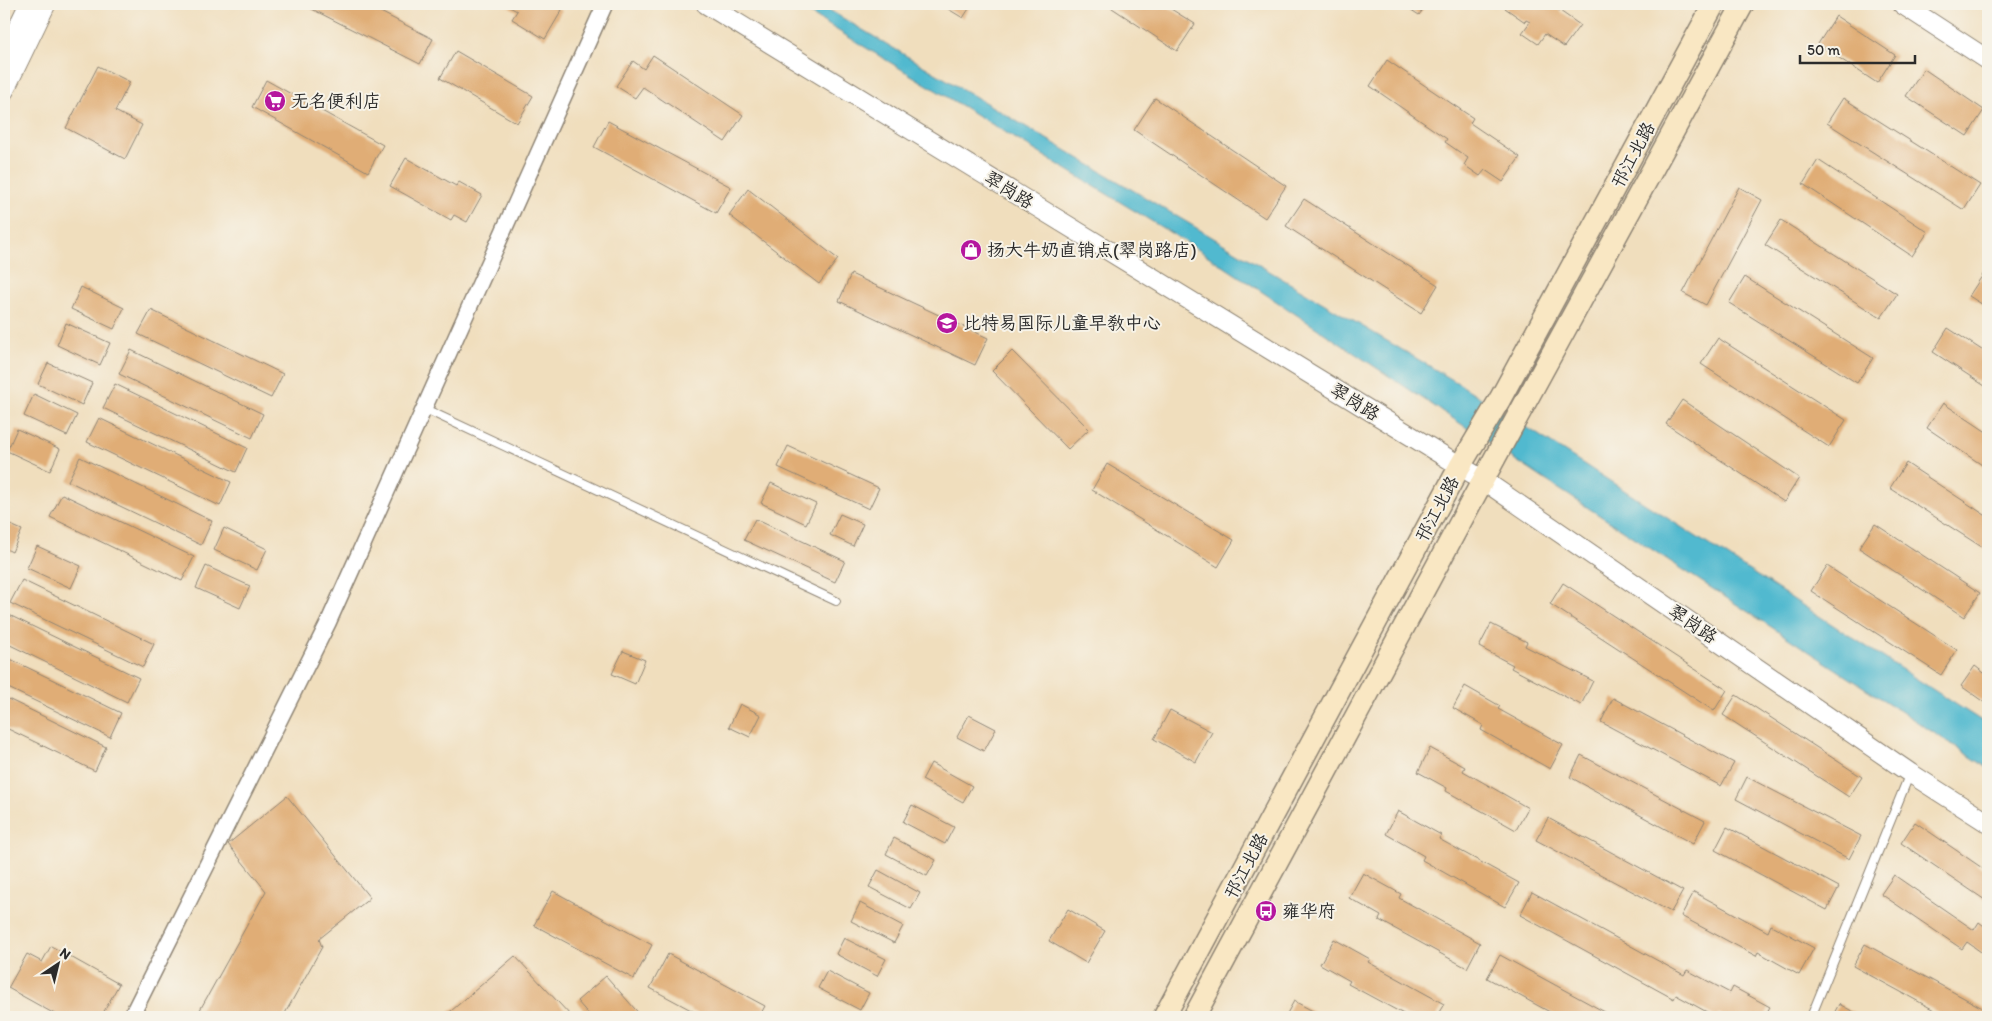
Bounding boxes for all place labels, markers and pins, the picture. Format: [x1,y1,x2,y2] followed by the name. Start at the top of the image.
[263,89,287,113] supermarket icon: 无名便利店
[291,90,381,112] place label: 无名便利店
[959,238,983,262] shop icon: 扬大牛奶直销点(翠岗路店)
[987,239,1197,261] place label: 扬大牛奶直销点(翠岗路店)
[935,311,959,335] school or university icon: 比特易国际儿童早教中心
[963,312,1161,334] place label: 比特易国际儿童早教中心
[1254,899,1278,923] bus stop icon: 雍华府
[1282,900,1336,922] place label: 雍华府

